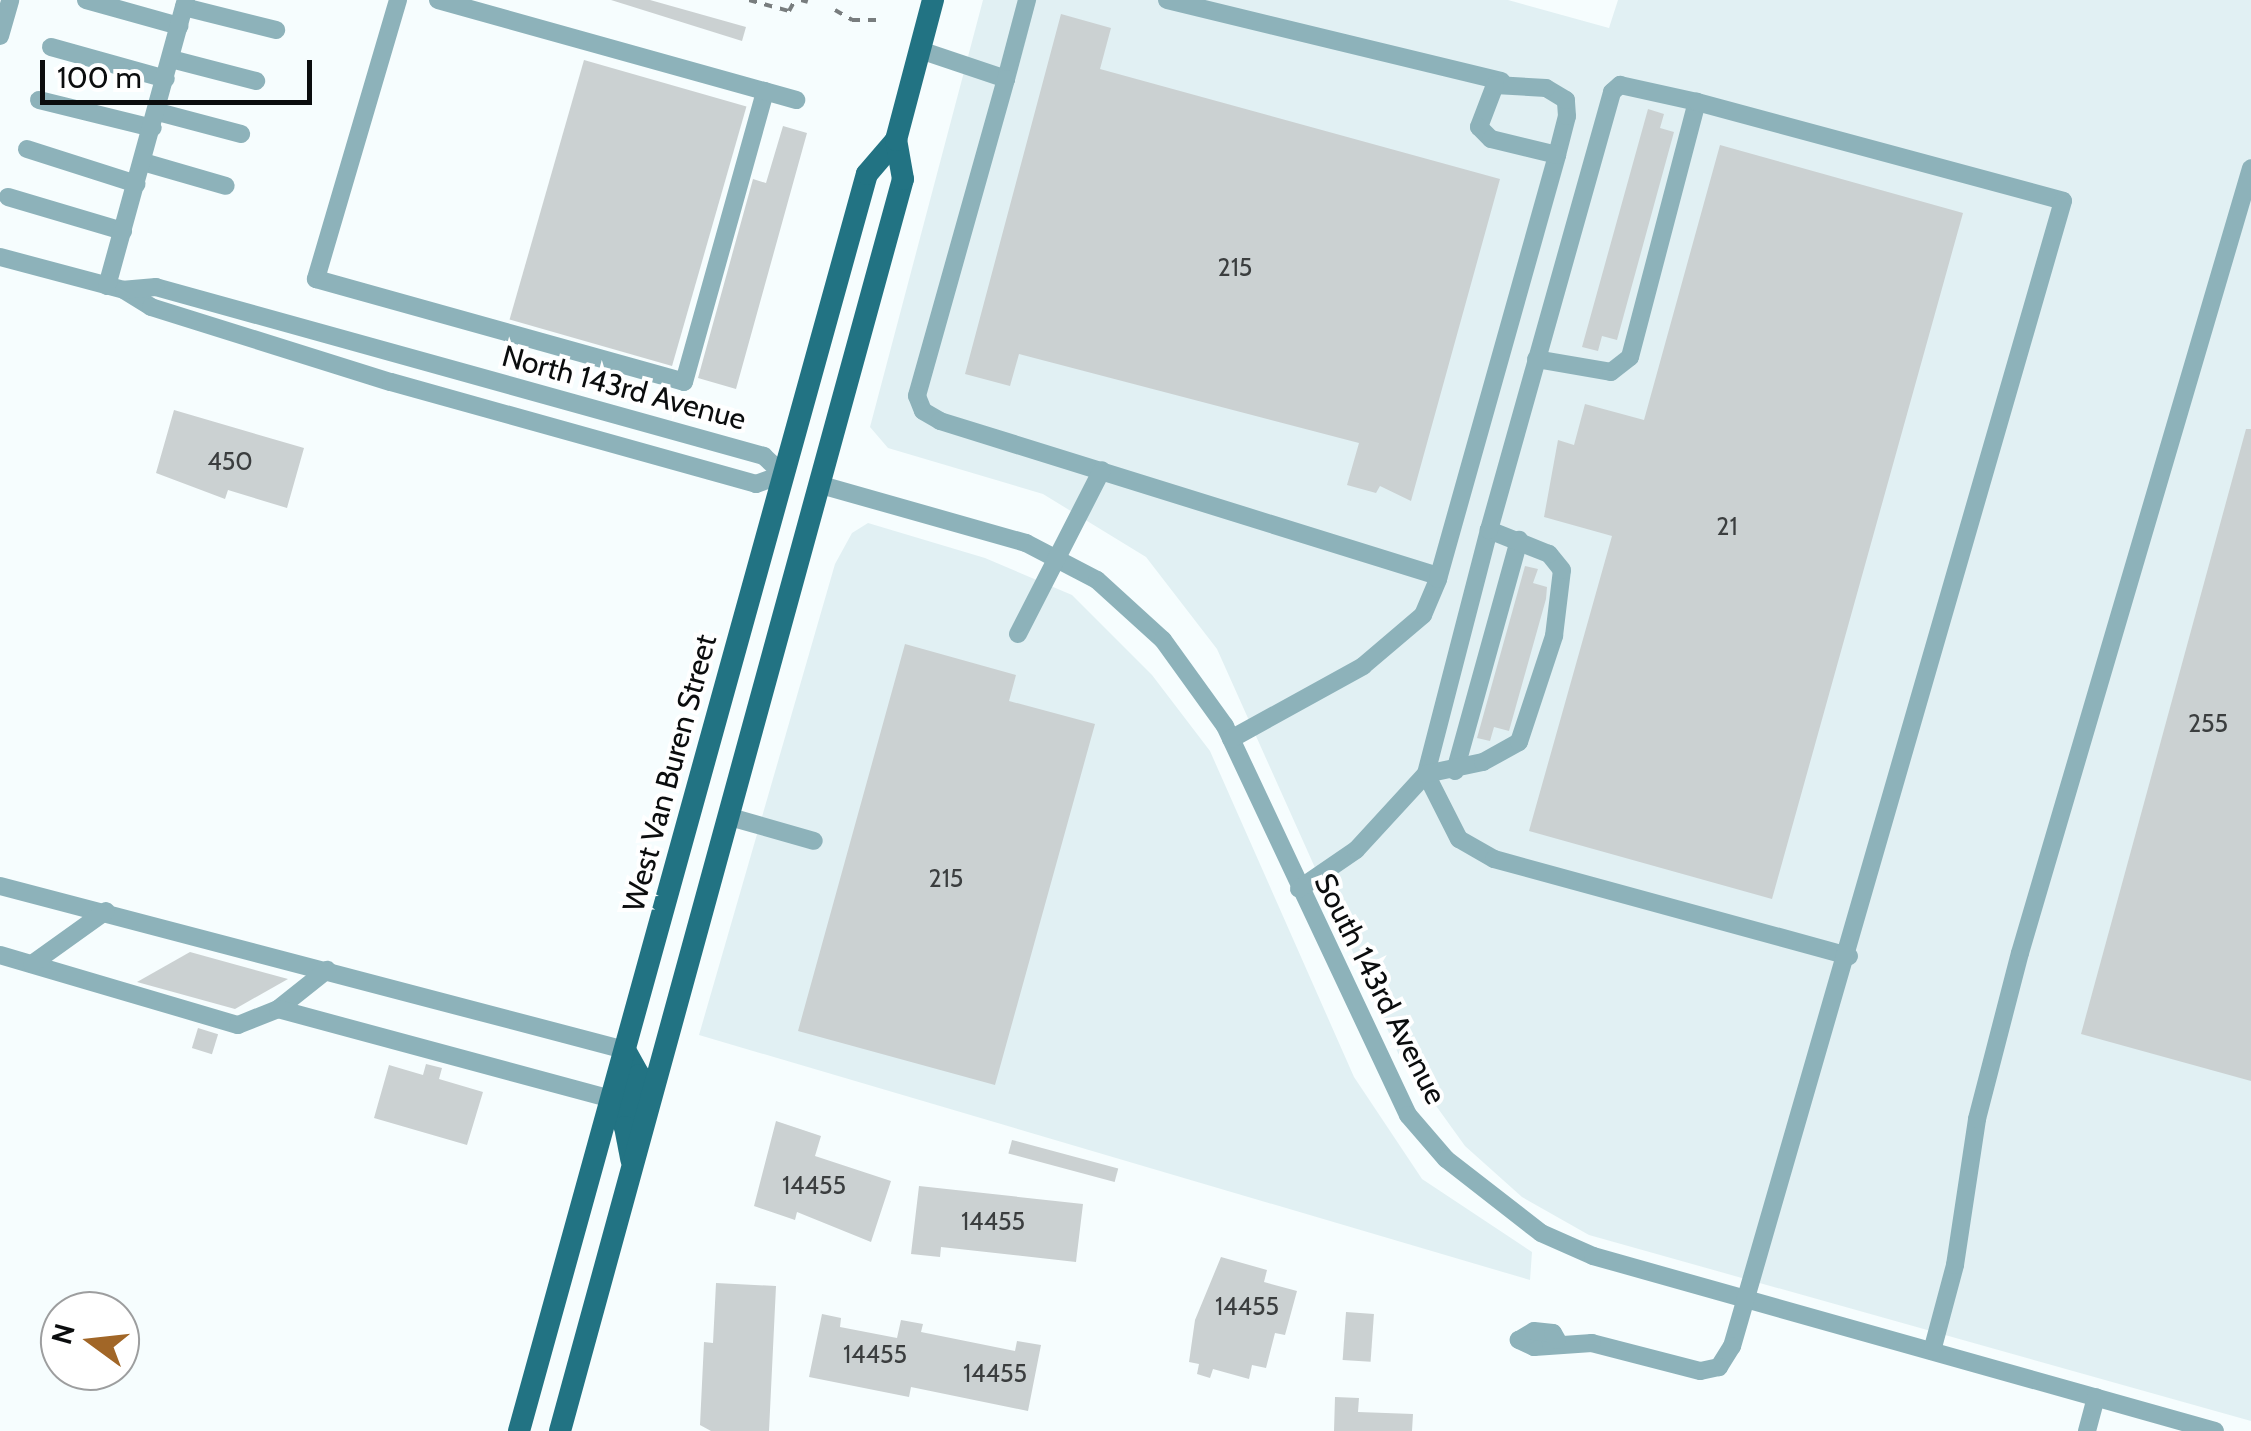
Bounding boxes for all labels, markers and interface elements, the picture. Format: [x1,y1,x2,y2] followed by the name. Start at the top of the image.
[45,40,318,102] scale bar
[57,59,142,96] text: 100 m
[1218,252,1252,282] house number: 215
[498,338,750,438] street label: North 143rd Avenue
[207,446,253,476] house number: 450
[1716,511,1738,541] house number: 21
[616,630,724,916] street label: West Van Buren Street
[2188,708,2228,738] house number: 255
[929,863,963,893] house number: 215
[1306,868,1454,1110] street label: South 143rd Avenue
[782,1170,846,1200] house number: 14455
[961,1206,1025,1236] house number: 14455
[40,1291,140,1391] north arrow
[1215,1291,1279,1321] house number: 14455
[44,1320,82,1348] text: N
[843,1339,907,1369] house number: 14455
[963,1358,1027,1388] house number: 14455

